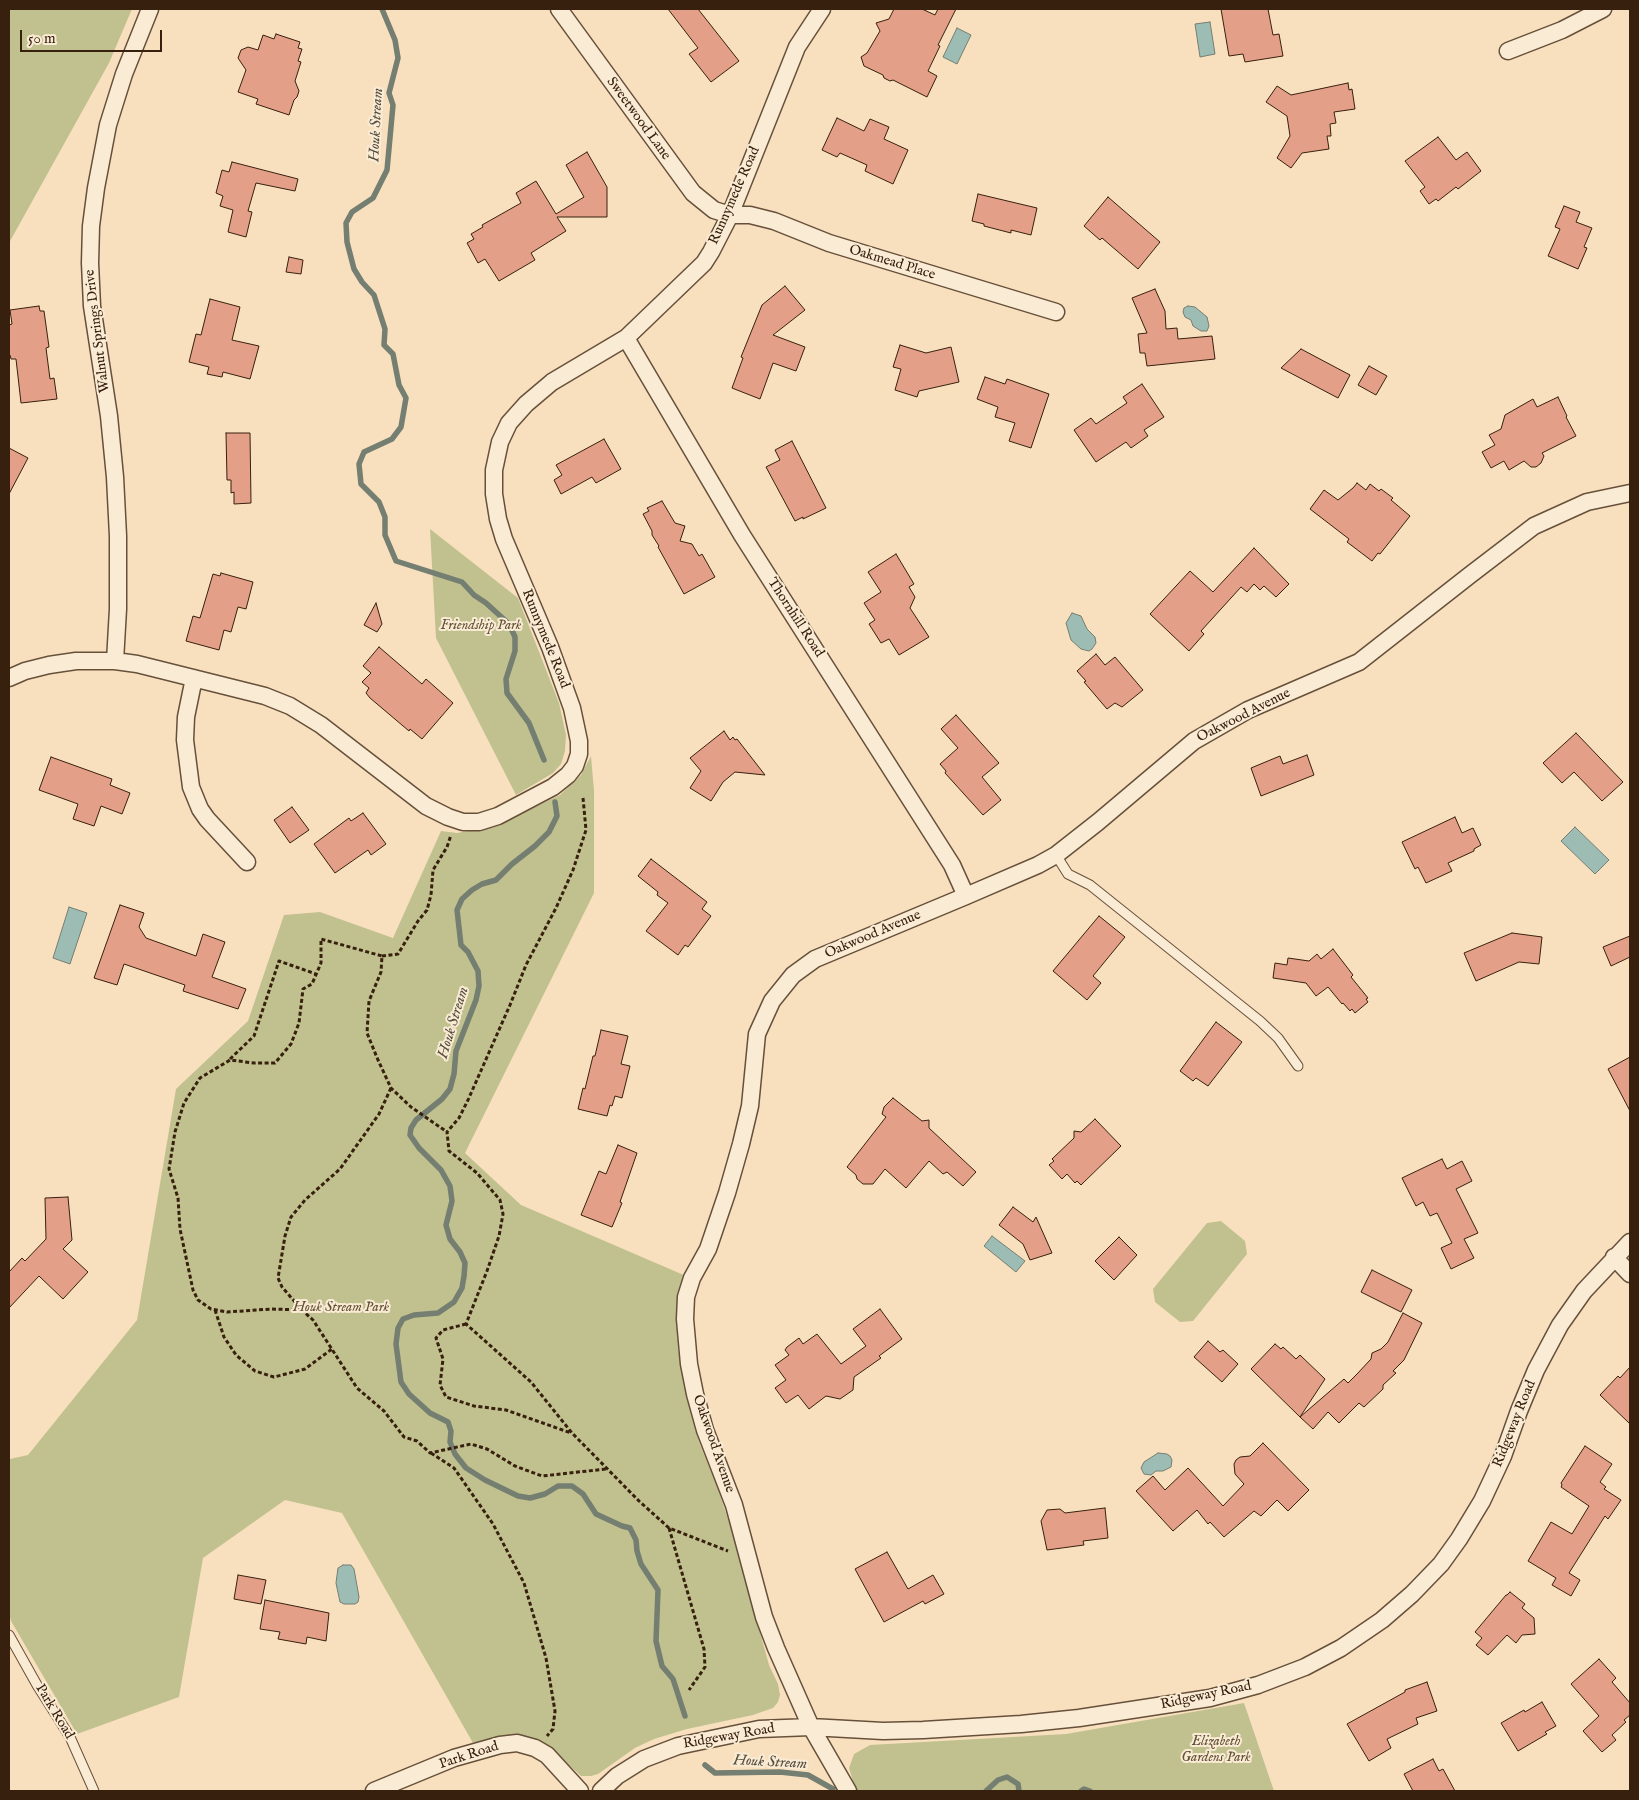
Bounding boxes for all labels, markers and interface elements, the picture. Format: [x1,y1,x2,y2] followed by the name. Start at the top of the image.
[22,20,165,52] scale bar
[28,29,56,48] text: 50 m
[602,74,674,164] street label: Sweetwood Lane
[366,88,388,162] water label: Houk Stream
[706,144,764,248] street label: Runnymede Road
[847,242,937,284] street label: Oakmead Place
[82,268,114,394] street label: Walnut Springs Drive
[763,575,827,661] street label: Thornhill Road
[517,587,573,691] street label: Runnymede Road
[441,618,521,634] park label: Friendship Park
[1195,685,1293,747] street label: Oakwood Avenue
[823,907,923,963] street label: Oakwood Avenue
[435,985,473,1061] water label: Houk Stream
[293,1300,389,1316] park label: Houk Stream Park
[1490,1378,1540,1470] street label: Ridgeway Road
[688,1393,738,1495] street label: Oakwood Avenue
[1159,1678,1253,1714] street label: Ridgeway Road
[31,1681,77,1743] street label: Park Road
[682,1721,776,1753] street label: Ridgeway Road
[1181,1734,1251,1766] park label: Elizabeth Gardens Park
[437,1739,501,1773] street label: Park Road
[733,1752,807,1774] water label: Houk Stream

